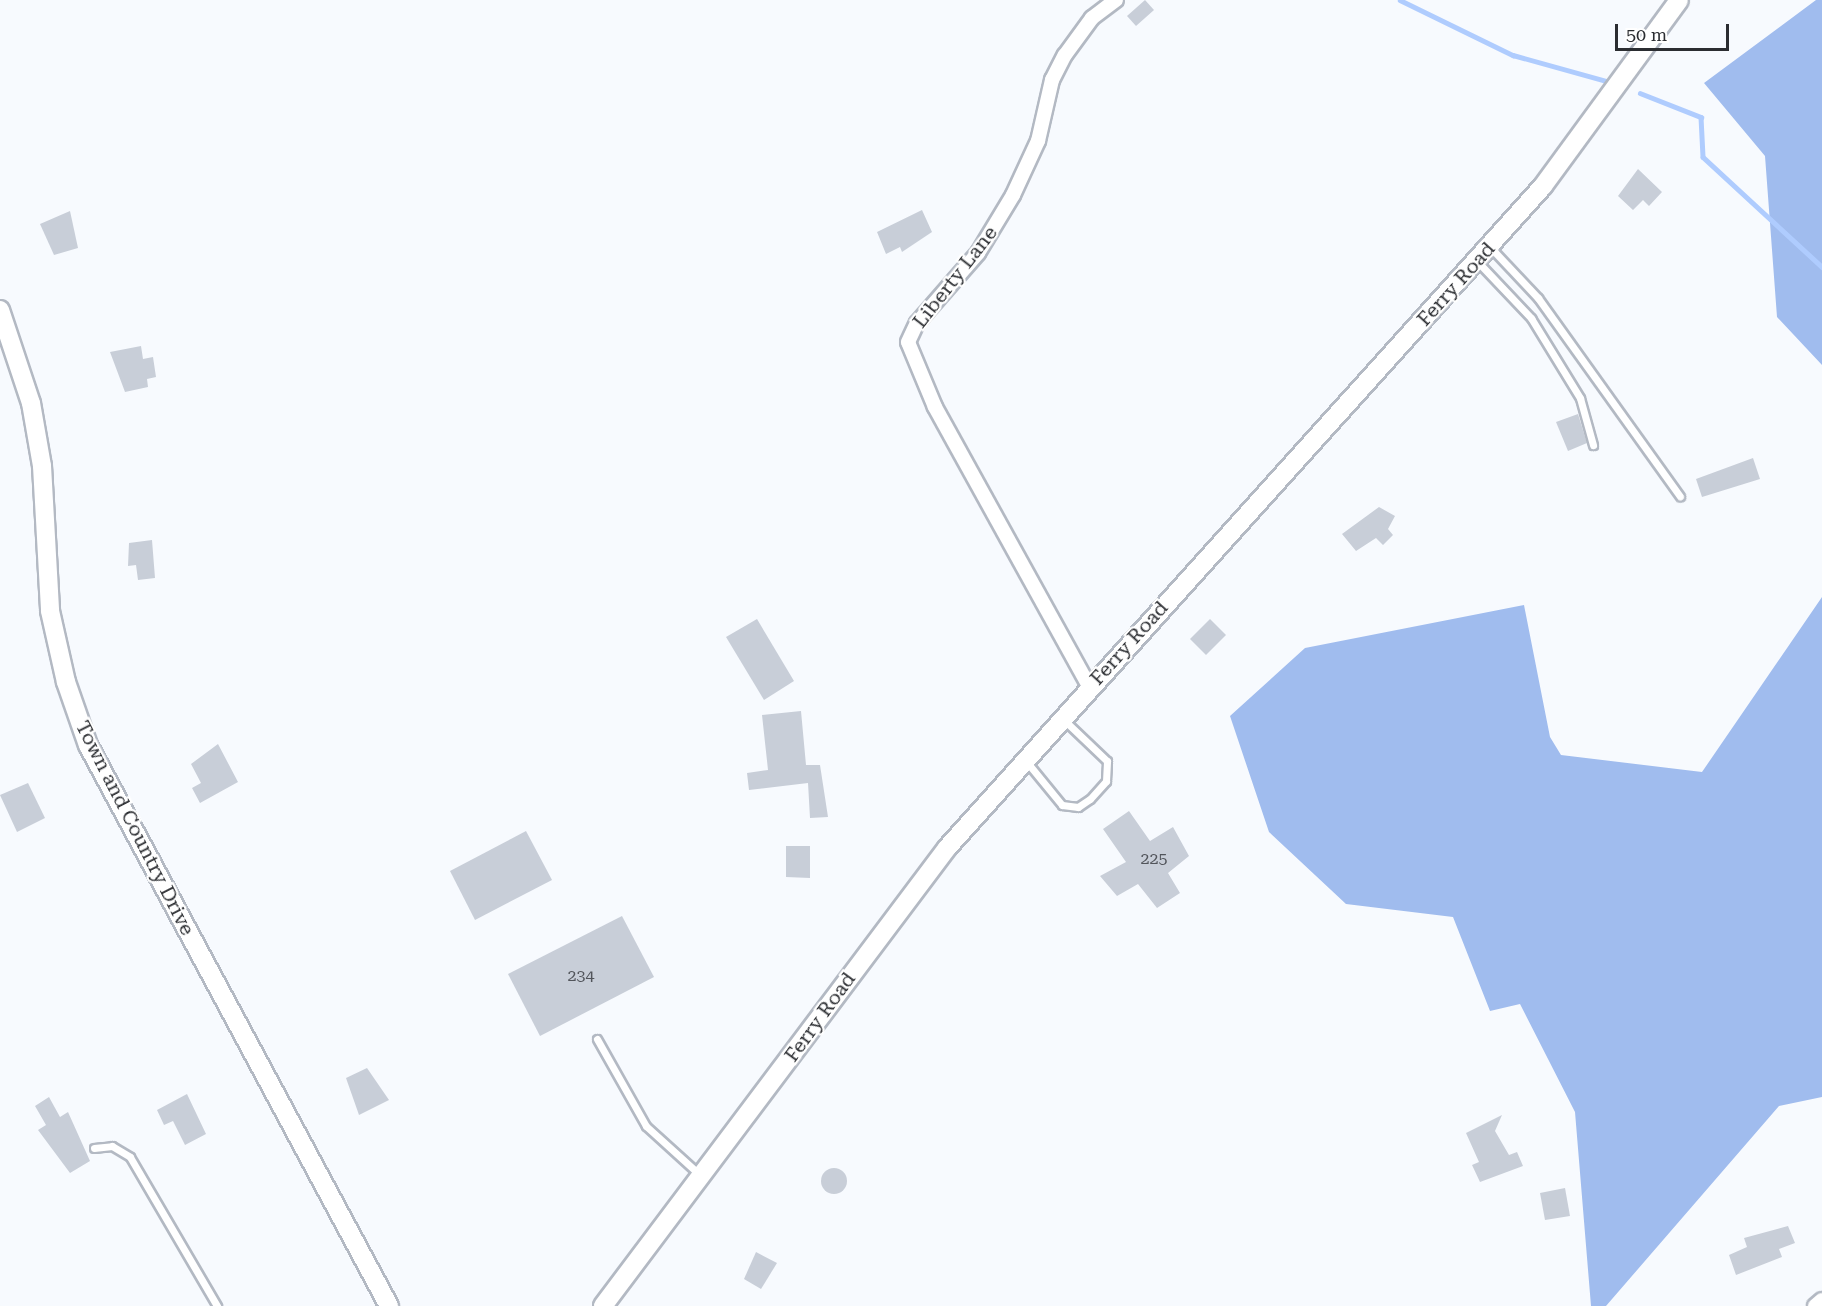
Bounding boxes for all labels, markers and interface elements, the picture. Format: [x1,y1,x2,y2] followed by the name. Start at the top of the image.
[1618,12,1732,50] scale bar
[1626,24,1667,45] text: 50 m
[908,221,1002,333] street label: Liberty Lane
[1412,237,1500,331] street label: Ferry Road
[1085,596,1173,690] street label: Ferry Road
[70,717,200,939] street label: Town and Country Drive
[1141,849,1167,869] house number: 225
[568,966,594,986] house number: 234
[779,967,861,1067] street label: Ferry Road

